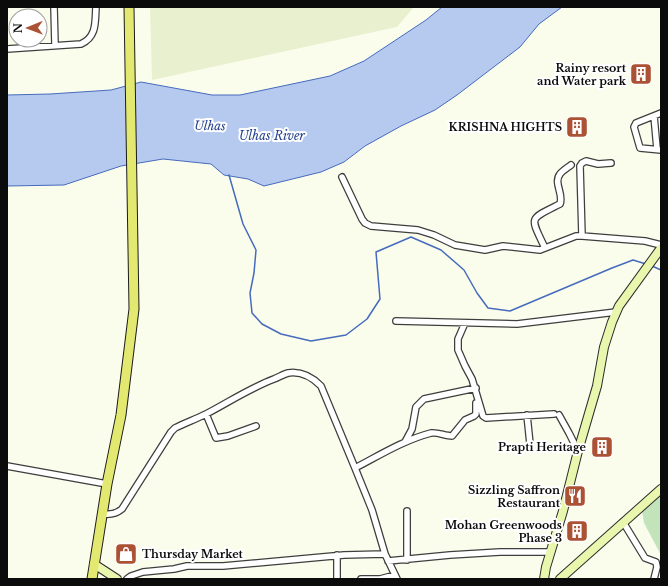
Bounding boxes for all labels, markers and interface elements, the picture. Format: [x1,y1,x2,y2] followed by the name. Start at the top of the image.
[8,8,48,48] north arrow
[11,22,25,33] text: N
[537,61,627,88] place label: Rainy resort and Water park
[628,61,654,87] building icon: Rainy resort and Water park
[564,114,590,140] building icon: KRISHNA HIGHTS
[194,118,226,133] water label: Ulhas
[449,120,562,134] place label: KRISHNA HIGHTS
[239,128,305,143] water label: Ulhas River
[589,434,615,460] building icon: Prapti Heritage
[498,440,587,454] place label: Prapti Heritage
[468,483,561,510] place label: Sizzling Saffron Restaurant
[562,483,588,509] restaurant icon: Sizzling Saffron Restaurant
[445,518,562,545] place label: Mohan Greenwoods Phase 3
[564,518,590,544] building icon: Mohan Greenwoods Phase 3
[113,541,139,567] shop icon: Thursday Market
[142,547,244,561] place label: Thursday Market

